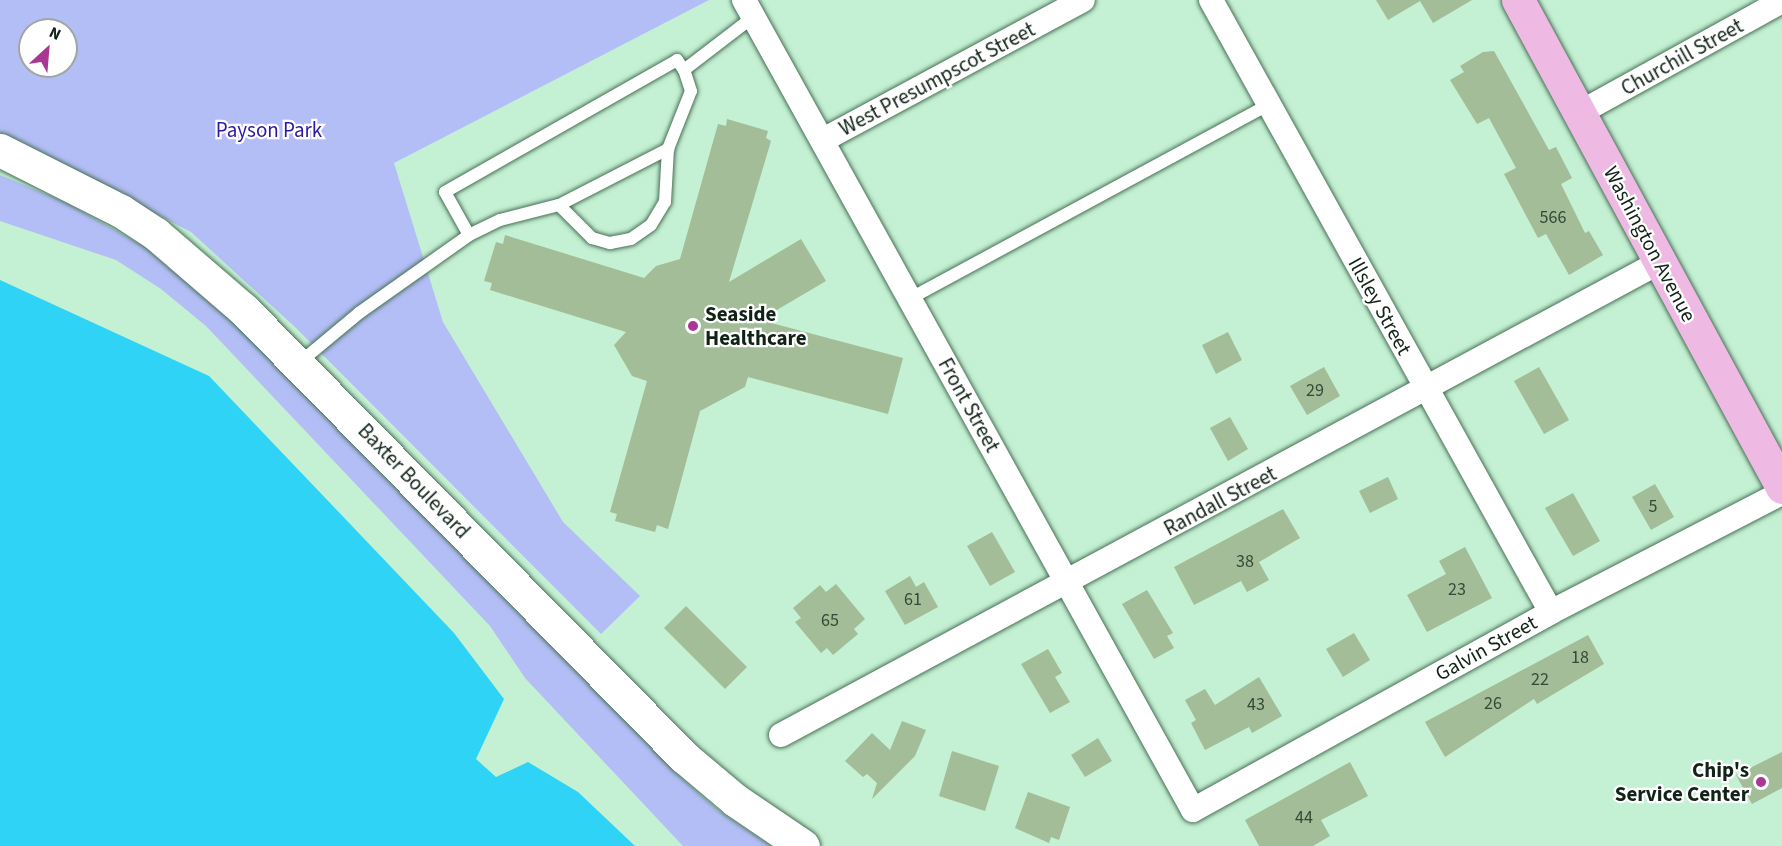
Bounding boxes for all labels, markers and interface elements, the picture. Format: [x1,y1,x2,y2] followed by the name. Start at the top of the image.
[1617,13,1747,101] street label: Churchill Street
[835,17,1039,141] street label: West Presumpscot Street
[18,18,78,78] north arrow
[45,21,65,46] text: N
[216,117,322,143] park label: Payson Park
[1598,162,1702,326] street label: Washington Avenue
[1540,207,1566,229] house number: 566
[1343,253,1417,359] street label: Illsley Street
[705,301,807,351] place label: Seaside Healthcare
[686,319,700,333] marker: Seaside Healthcare
[933,353,1005,457] street label: Front Street
[1306,380,1324,402] house number: 29
[353,418,475,544] street label: Baxter Boulevard
[1159,461,1281,541] street label: Randall Street
[1649,496,1657,518] house number: 5
[1236,551,1254,573] house number: 38
[1448,579,1466,601] house number: 23
[904,589,922,611] house number: 61
[821,610,839,632] house number: 65
[1431,610,1541,686] street label: Galvin Street
[1571,647,1589,669] house number: 18
[1531,669,1549,691] house number: 22
[1484,693,1502,715] house number: 26
[1247,694,1265,716] house number: 43
[1615,757,1749,807] place label: Chip's Service Center
[1754,775,1768,789] marker: Chip's Service Center
[1295,807,1313,829] house number: 44

